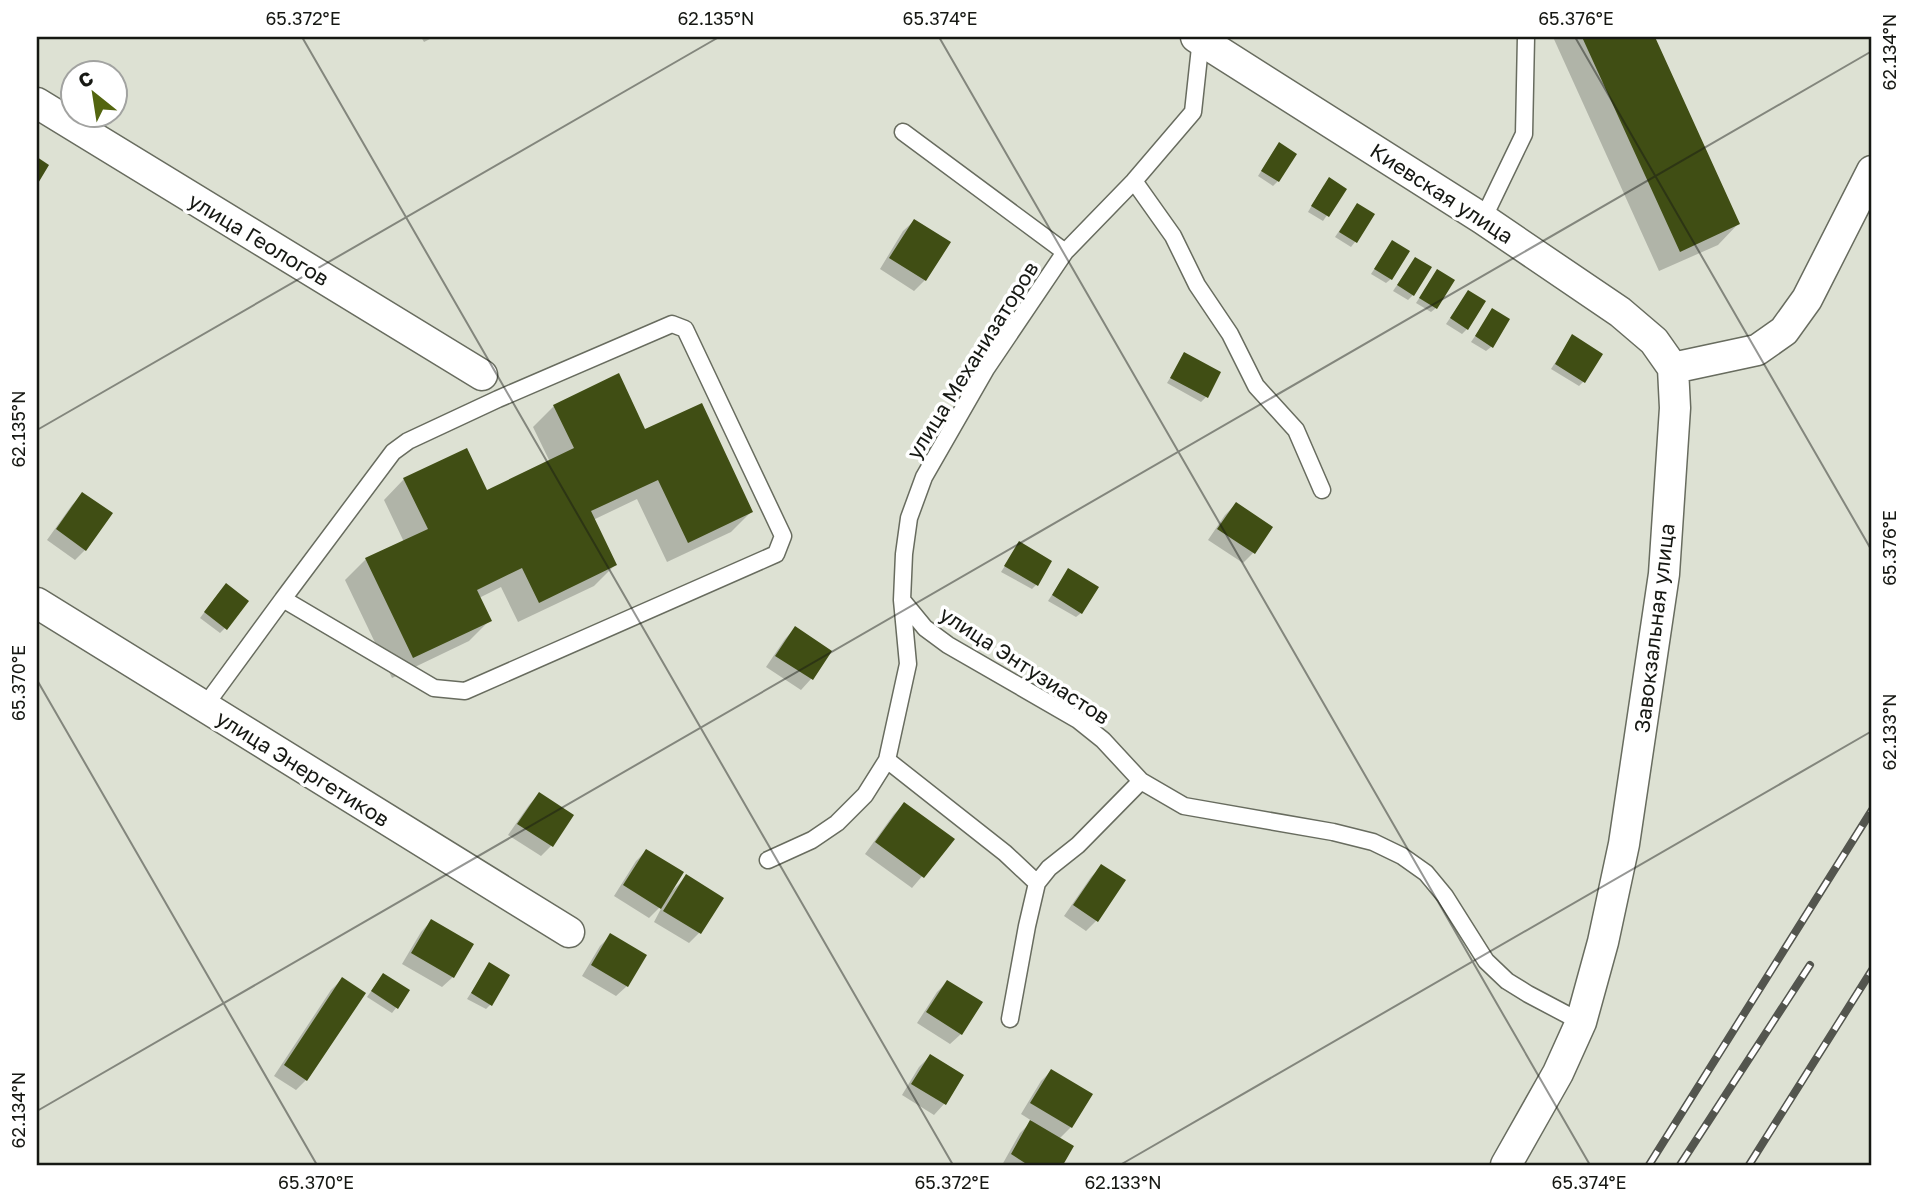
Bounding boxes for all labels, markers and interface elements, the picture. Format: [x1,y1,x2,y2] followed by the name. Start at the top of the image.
[265,7,341,29] text: 65.372°E
[677,7,755,29] text: 62.135°N
[903,7,977,29] text: 65.374°E
[1538,7,1614,29] text: 65.376°E
[1878,14,1900,90] text: 62.134°N
[60,60,130,130] north arrow
[74,66,97,92] text: С
[1366,137,1518,249] street label: Киевская улица
[184,187,334,291] street label: улица Геологов
[901,256,1043,464] street label: улица Механизаторов
[7,390,29,468] text: 62.135°N
[1878,510,1900,586] text: 65.376°E
[1628,522,1680,734] street label: Завокзальная улица
[935,600,1115,730] street label: улица Энтузиастов
[7,645,29,721] text: 65.370°E
[1878,693,1900,771] text: 62.133°N
[211,704,395,832] street label: улица Энергетиков
[7,1072,29,1148] text: 62.134°N
[278,1171,354,1193] text: 65.370°E
[914,1171,990,1193] text: 65.372°E
[1084,1171,1162,1193] text: 62.133°N
[1552,1171,1626,1193] text: 65.374°E

